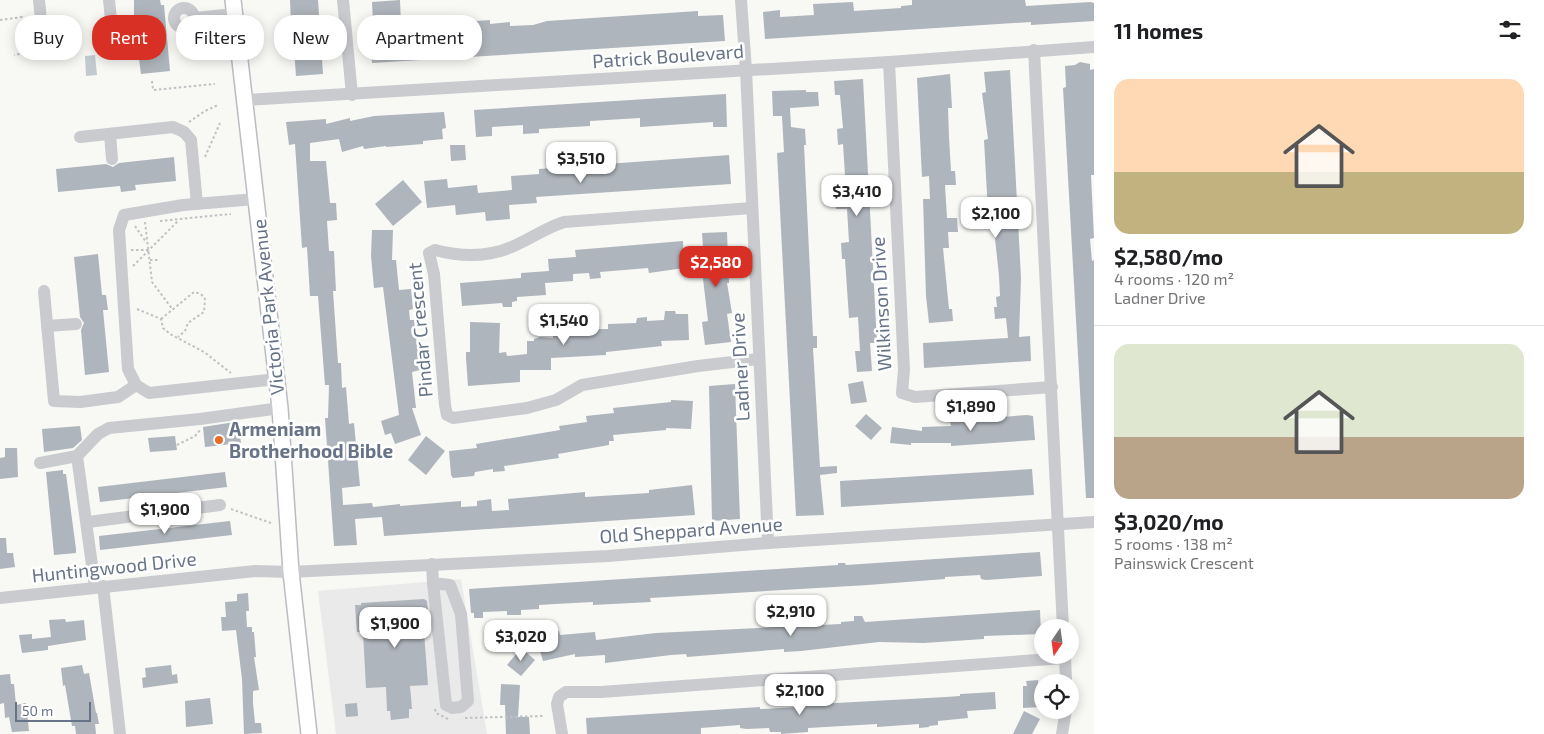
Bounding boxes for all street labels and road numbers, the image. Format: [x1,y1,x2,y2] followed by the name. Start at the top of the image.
[591,39,745,72] street label: Patrick Boulevard
[247,218,288,396] street label: Victoria Park Avenue
[865,236,896,372] street label: Wilkinson Drive
[402,262,437,398] street label: Pindar Crescent
[725,312,754,422] street label: Ladner Drive
[599,512,783,547] street label: Old Sheppard Avenue
[30,546,197,587] street label: Huntingwood Drive

